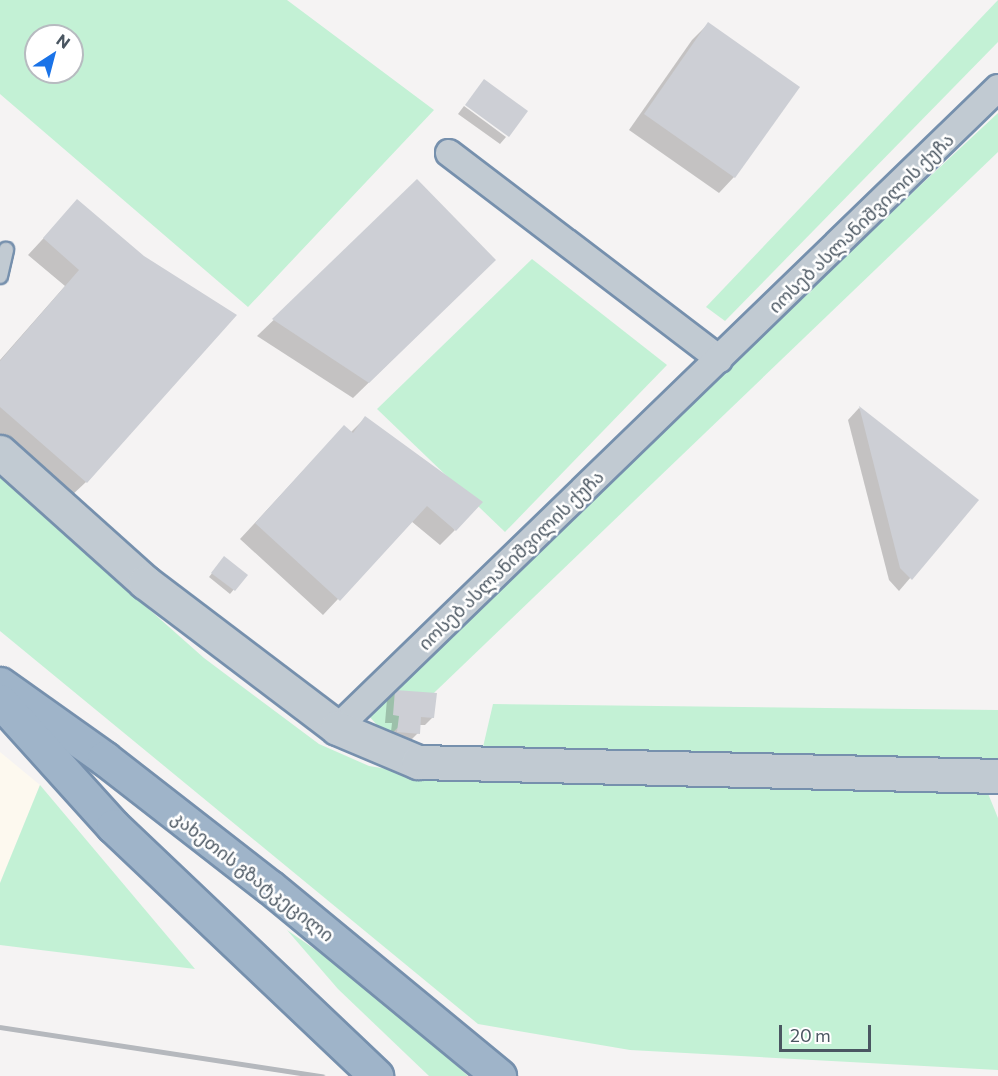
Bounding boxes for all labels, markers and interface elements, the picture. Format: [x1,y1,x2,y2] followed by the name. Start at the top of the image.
[24,24,84,84] north arrow
[53,29,74,52] text: N
[764,129,958,317] street label: იოსებ ასლანიშვილის ქუჩა
[414,466,608,654] street label: იოსებ ასლანიშვილის ქუჩა
[168,806,338,946] street label: კახეთის გზატკეცილი
[782,1013,874,1051] scale bar
[790,1024,831,1046] text: 20 m

